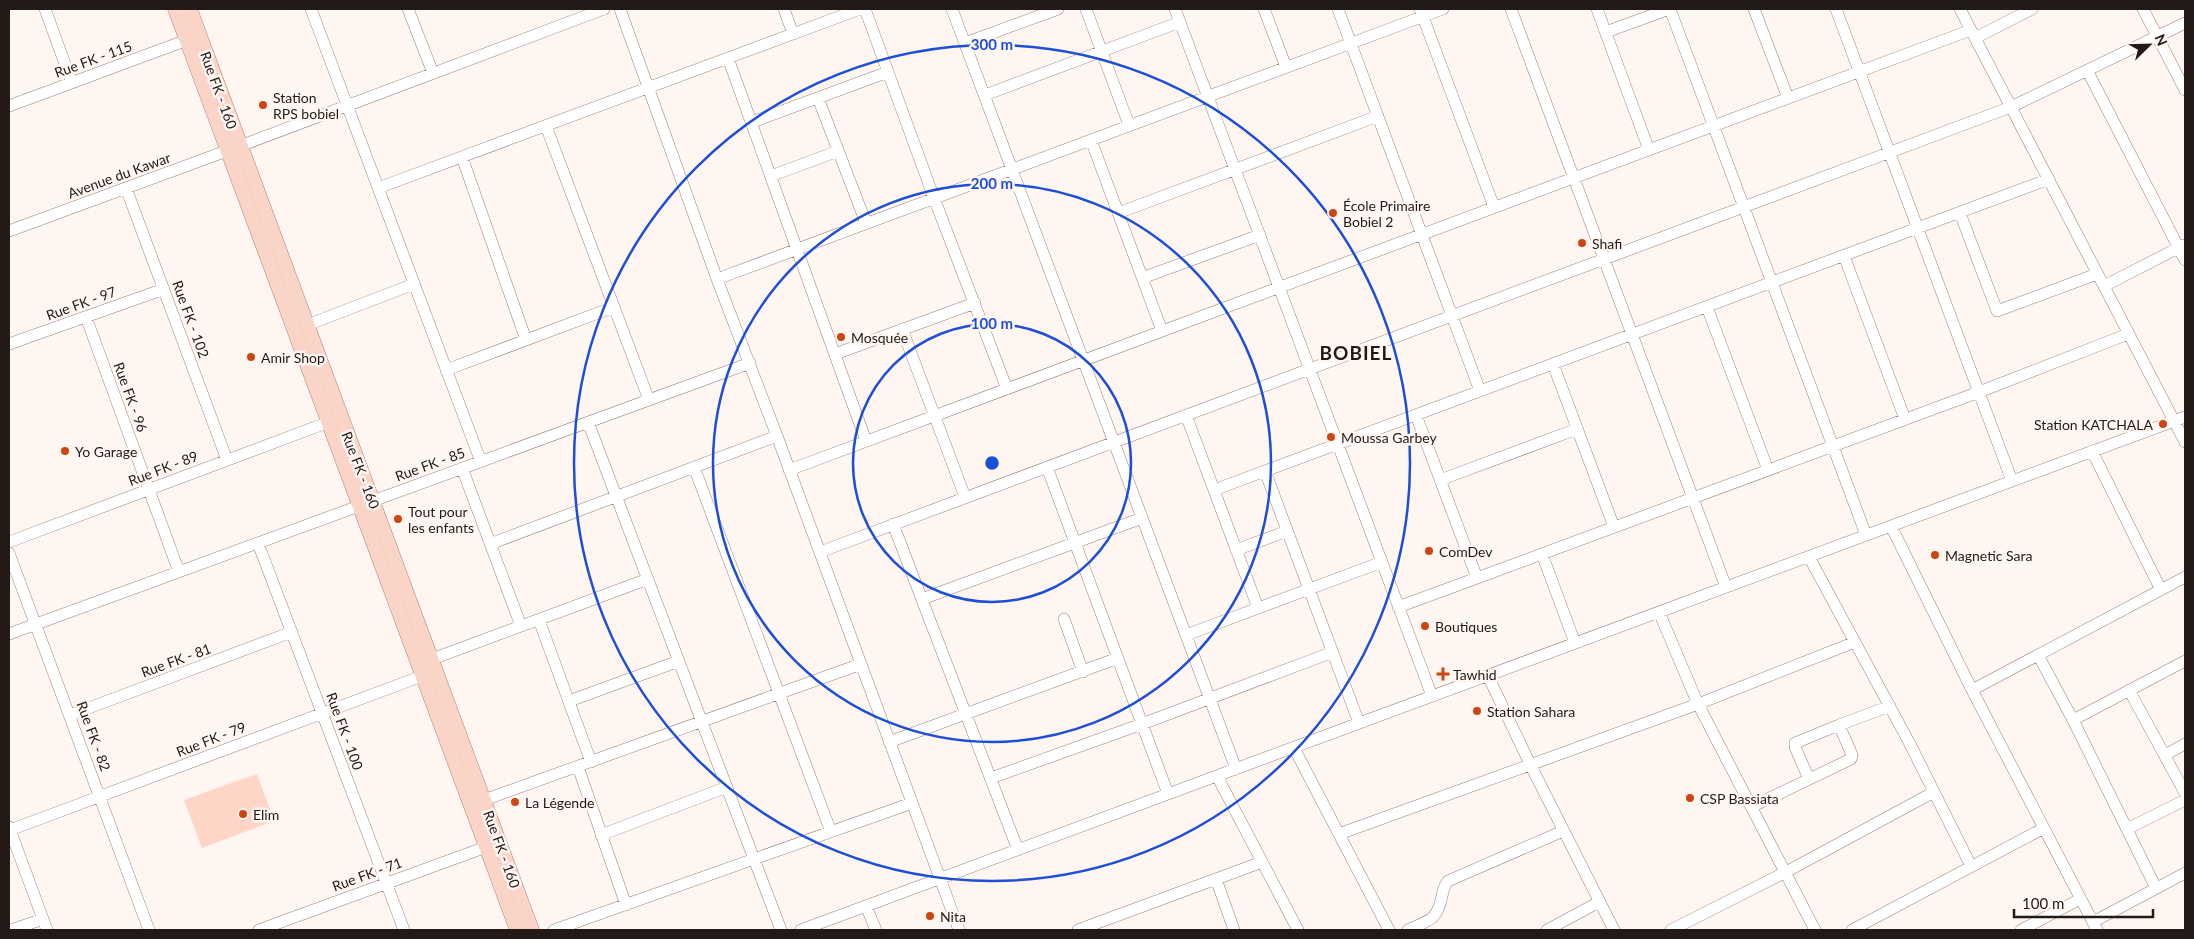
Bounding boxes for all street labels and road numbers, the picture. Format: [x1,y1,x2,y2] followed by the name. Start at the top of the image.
[52,37,134,81] street label: Rue FK - 115
[197,49,241,131] street label: Rue FK - 160
[65,148,173,202] street label: Avenue du Kawar
[169,278,213,360] street label: Rue FK - 102
[44,283,118,323] street label: Rue FK - 97
[111,360,151,434] street label: Rue FK - 96
[339,429,383,511] street label: Rue FK - 160
[393,444,467,484] street label: Rue FK - 85
[126,447,200,489] street label: Rue FK - 89
[139,640,213,680] street label: Rue FK - 81
[323,690,367,772] street label: Rue FK - 100
[74,699,114,773] street label: Rue FK - 82
[174,718,248,760] street label: Rue FK - 79
[480,808,524,890] street label: Rue FK - 160
[330,854,404,894] street label: Rue FK - 71

